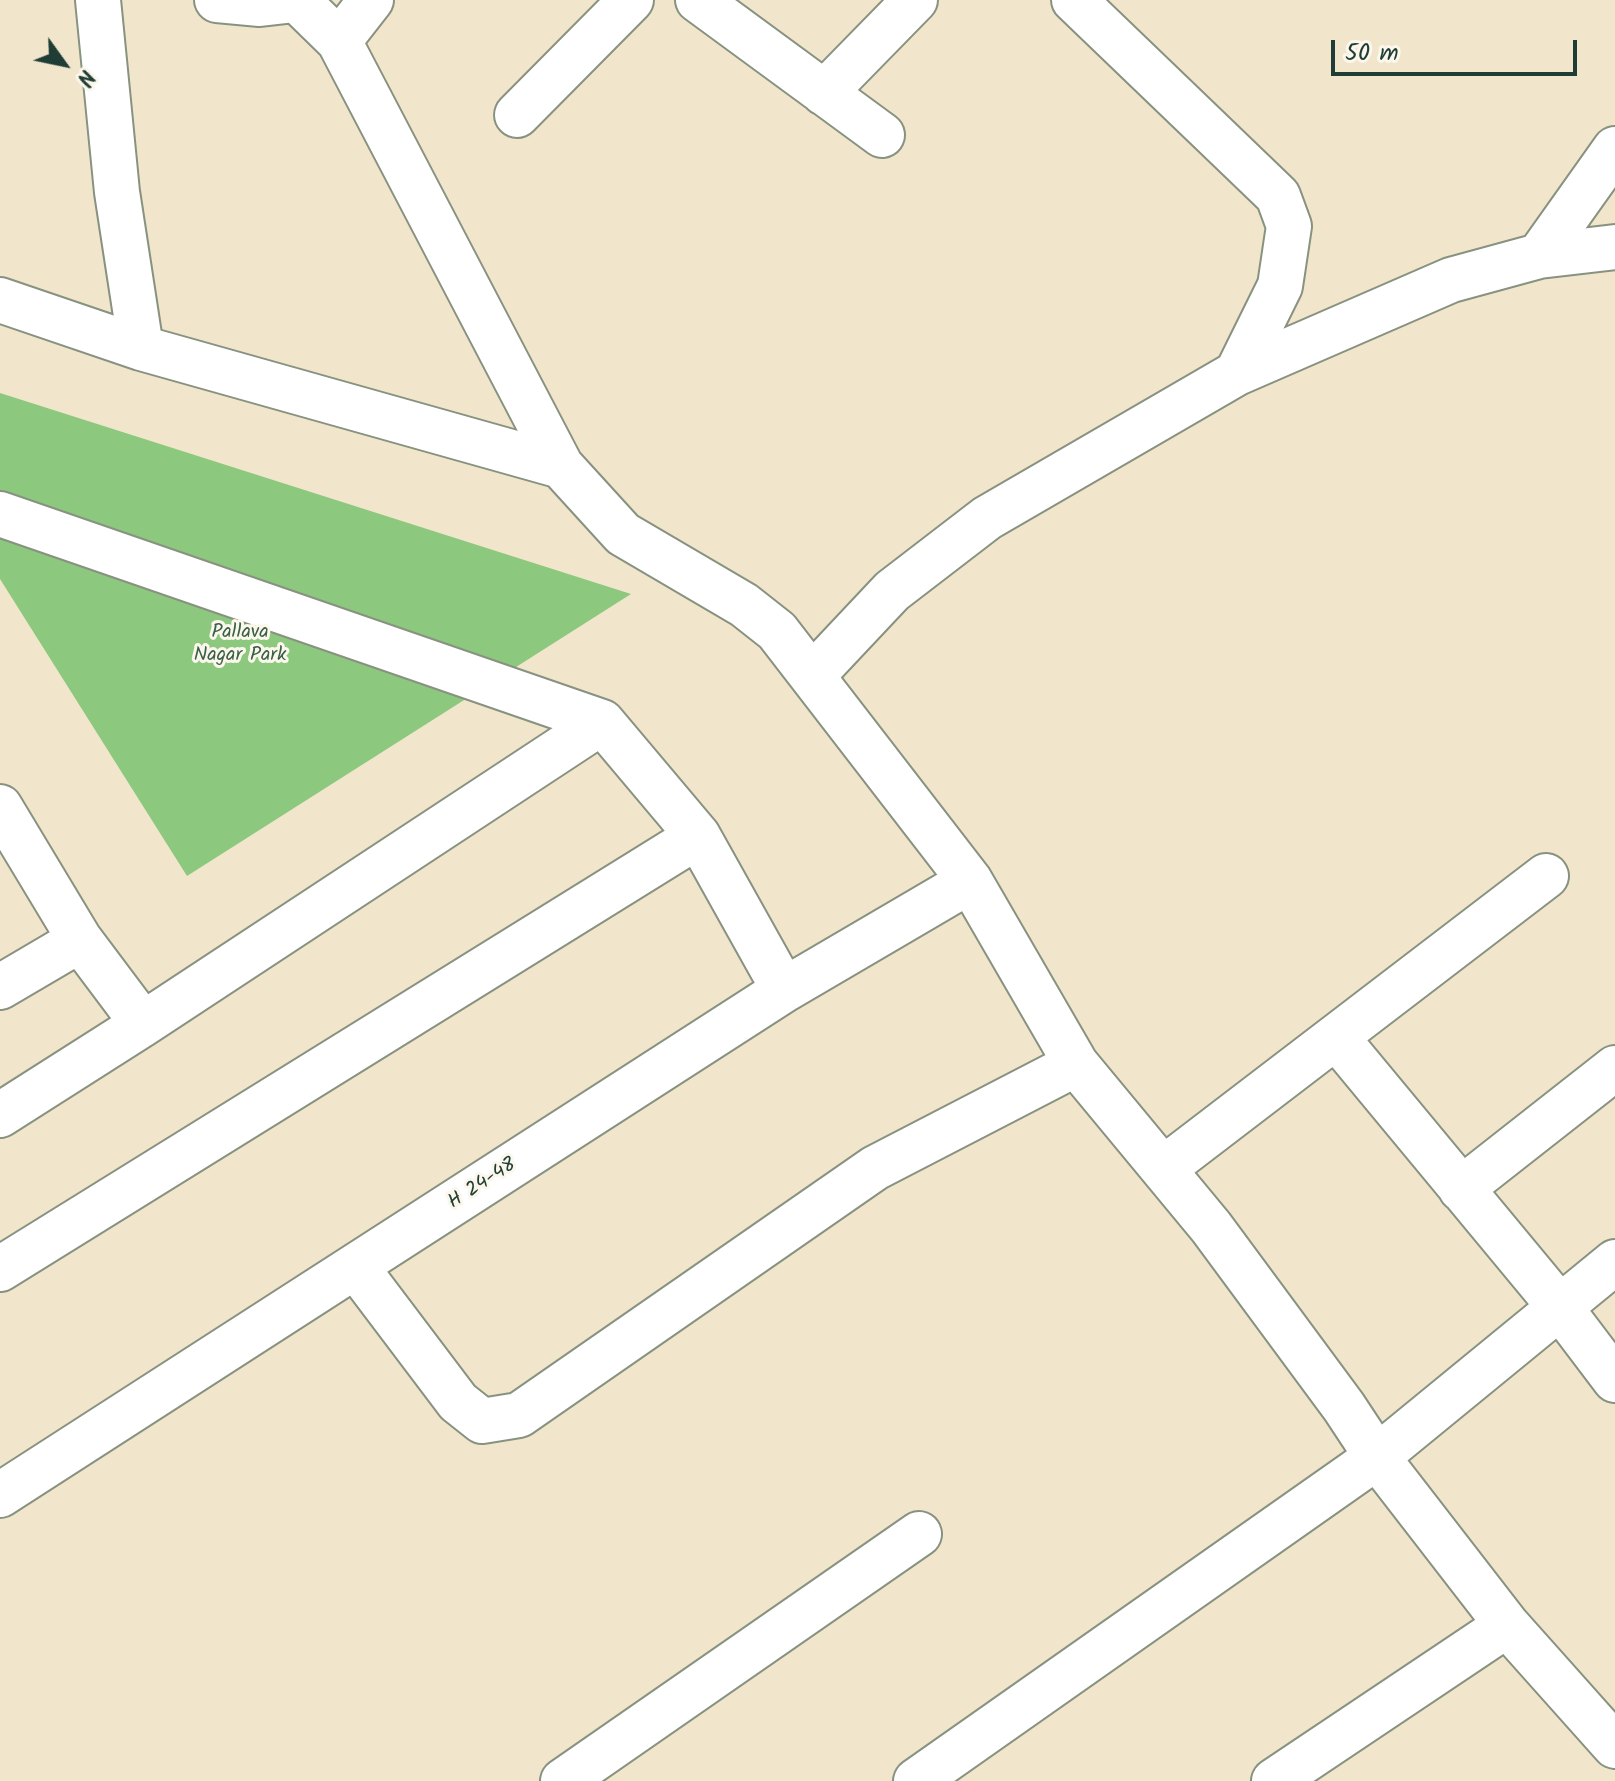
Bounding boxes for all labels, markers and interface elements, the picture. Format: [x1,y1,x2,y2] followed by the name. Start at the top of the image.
[24,24,104,104] north arrow
[1335,24,1581,74] scale bar
[1345,34,1399,73] text: 50 m
[66,62,103,93] text: N
[194,622,286,669] park label: Pallava Nagar Park
[444,1154,522,1216] street label: H 24-48

